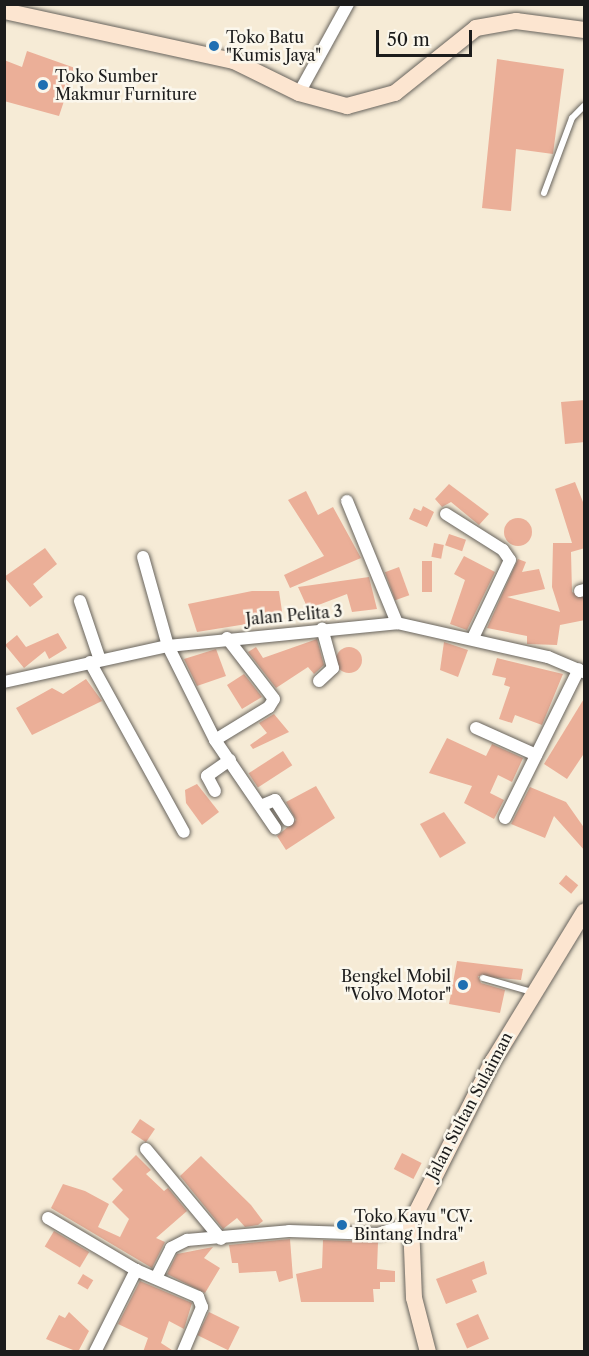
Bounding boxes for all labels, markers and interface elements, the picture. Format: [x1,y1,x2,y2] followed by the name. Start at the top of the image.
[379,18,475,56] scale bar
[226,27,321,65] place label: Toko Batu "Kumis Jaya"
[387,29,430,51] text: 50 m
[207,39,221,53] marker: Toko Batu "Kumis Jaya"
[55,66,197,104] place label: Toko Sumber Makmur Furniture
[36,78,50,92] marker: Toko Sumber Makmur Furniture
[245,601,343,629] street label: Jalan Pelita 3
[341,966,451,1004] place label: Bengkel Mobil "Volvo Motor"
[456,978,470,992] marker: Bengkel Mobil "Volvo Motor"
[422,1029,516,1183] street label: Jalan Sultan Sulaiman
[354,1206,473,1244] place label: Toko Kayu "CV. Bintang Indra"
[335,1218,349,1232] marker: Toko Kayu "CV. Bintang Indra"

